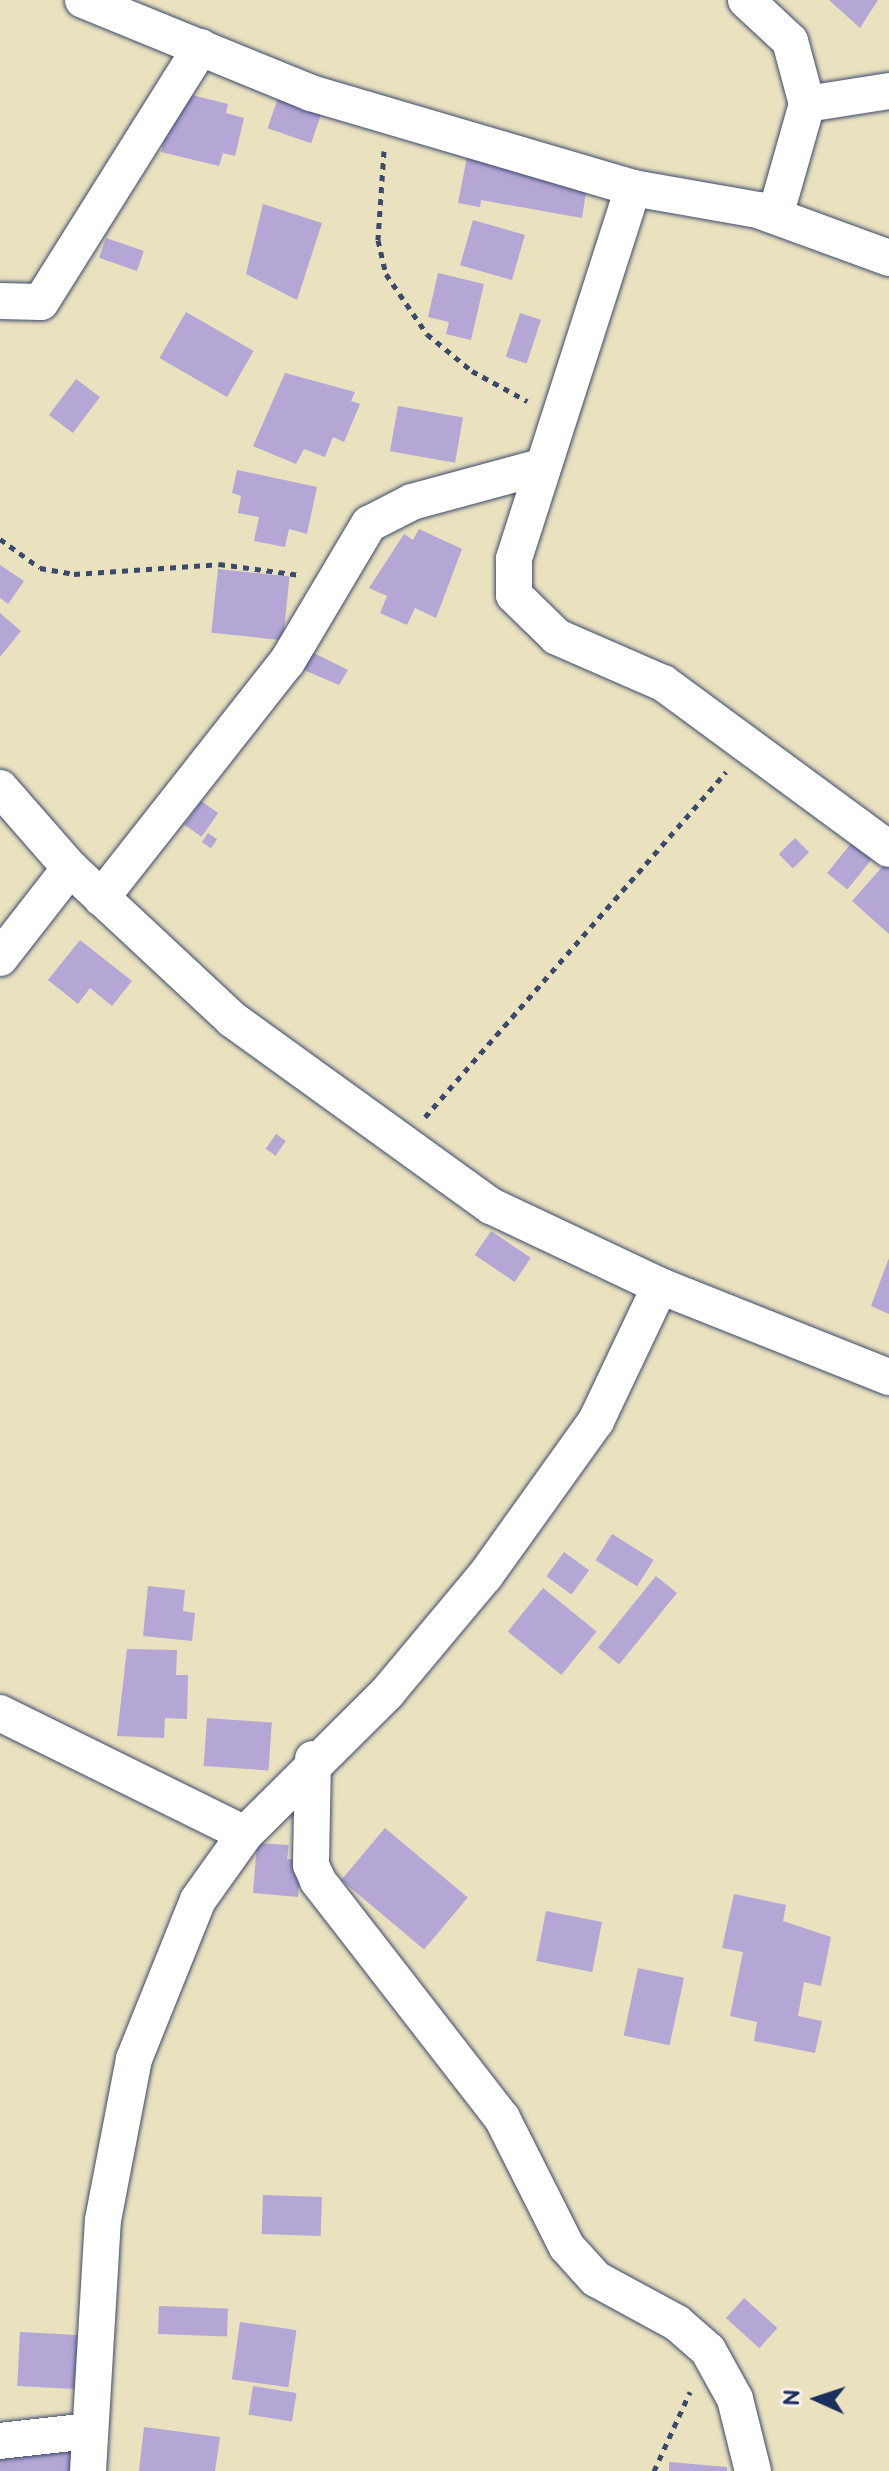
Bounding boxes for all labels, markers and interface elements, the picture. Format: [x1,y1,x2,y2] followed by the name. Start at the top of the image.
[777,2359,857,2439] north arrow
[779,2389,806,2407] text: N

